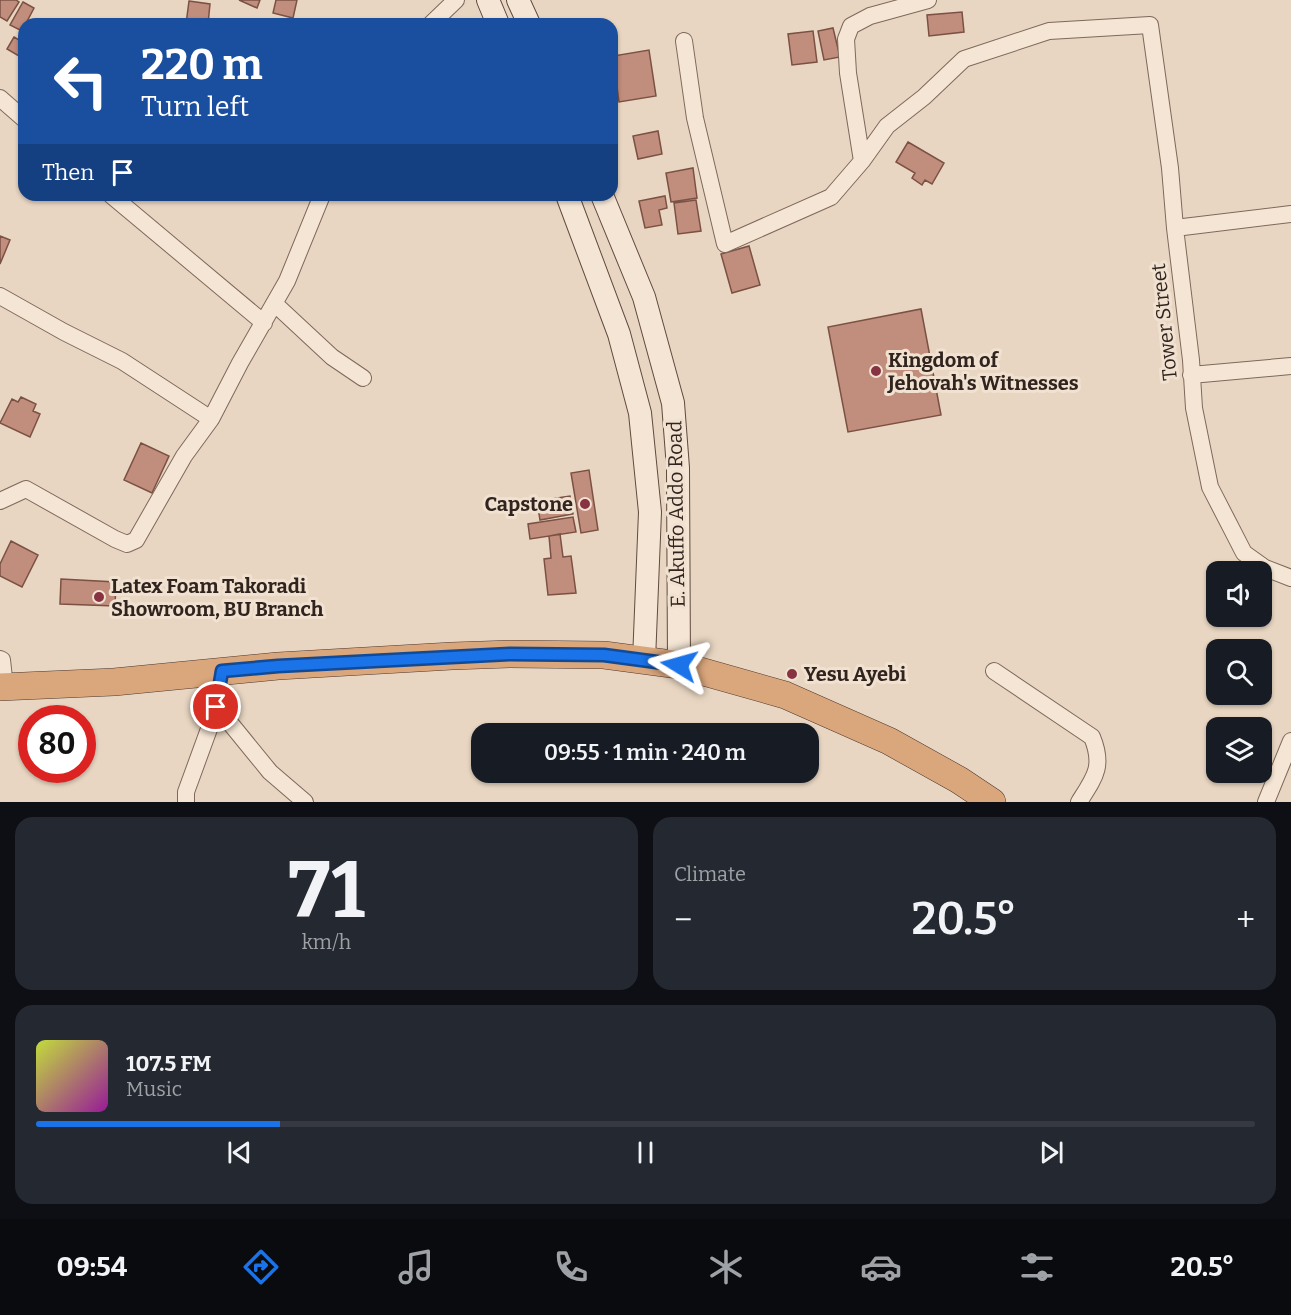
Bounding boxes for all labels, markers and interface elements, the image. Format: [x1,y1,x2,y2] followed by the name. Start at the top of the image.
[141,40,263,90] text: 220 m
[42,42,120,120] icon: left
[141,91,249,123] text: Turn left
[106,156,139,189] icon: arrive
[42,159,94,186] text: Then
[1146,262,1182,382] street label: Tower Street
[887,348,1079,395] place label: Kingdom of Jehovah's Witnesses
[869,364,883,378] marker: Kingdom of Jehovah's Witnesses
[662,420,690,608] street label: E. Akuffo Addo Road
[485,492,573,516] place label: Capstone
[578,497,592,511] marker: Capstone
[1206,561,1272,783] map controls
[1206,561,1272,627] button: sound
[111,574,324,621] place label: Latex Foam Takoradi Showroom, BU Branch
[92,590,106,604] marker: Latex Foam Takoradi Showroom, BU Branch
[647,633,711,697] position arrow
[1206,639,1272,705] button: search
[804,662,907,686] place label: Yesu Ayebi
[785,667,799,681] marker: Yesu Ayebi
[190,681,241,732] pin
[199,690,232,723] icon: arrive
[18,705,96,783] speed limit sign: 80
[1206,717,1272,783] button: layers
[544,739,746,766] text: 09:55 · 1 min · 240 m
[288,844,365,938] text: 71
[674,862,746,886] text: Climate
[911,892,1017,946] text: 20.5°
[674,900,692,940] text: −
[1236,900,1255,940] text: +
[302,930,351,954] text: km/h
[126,1050,211,1077] text: 107.5 FM
[126,1077,182,1101] text: Music
[223,1136,256,1169] icon: previous
[629,1136,662,1169] icon: pause
[1035,1136,1068,1169] icon: next
[240,1246,282,1288] icon: directions
[395,1246,437,1288] icon: music
[550,1246,592,1288] icon: phone
[705,1246,747,1288] icon: climate
[860,1246,902,1288] icon: car
[1016,1246,1058,1288] icon: filters
[57,1251,127,1283] text: 09:54
[1171,1251,1234,1283] text: 20.5°

